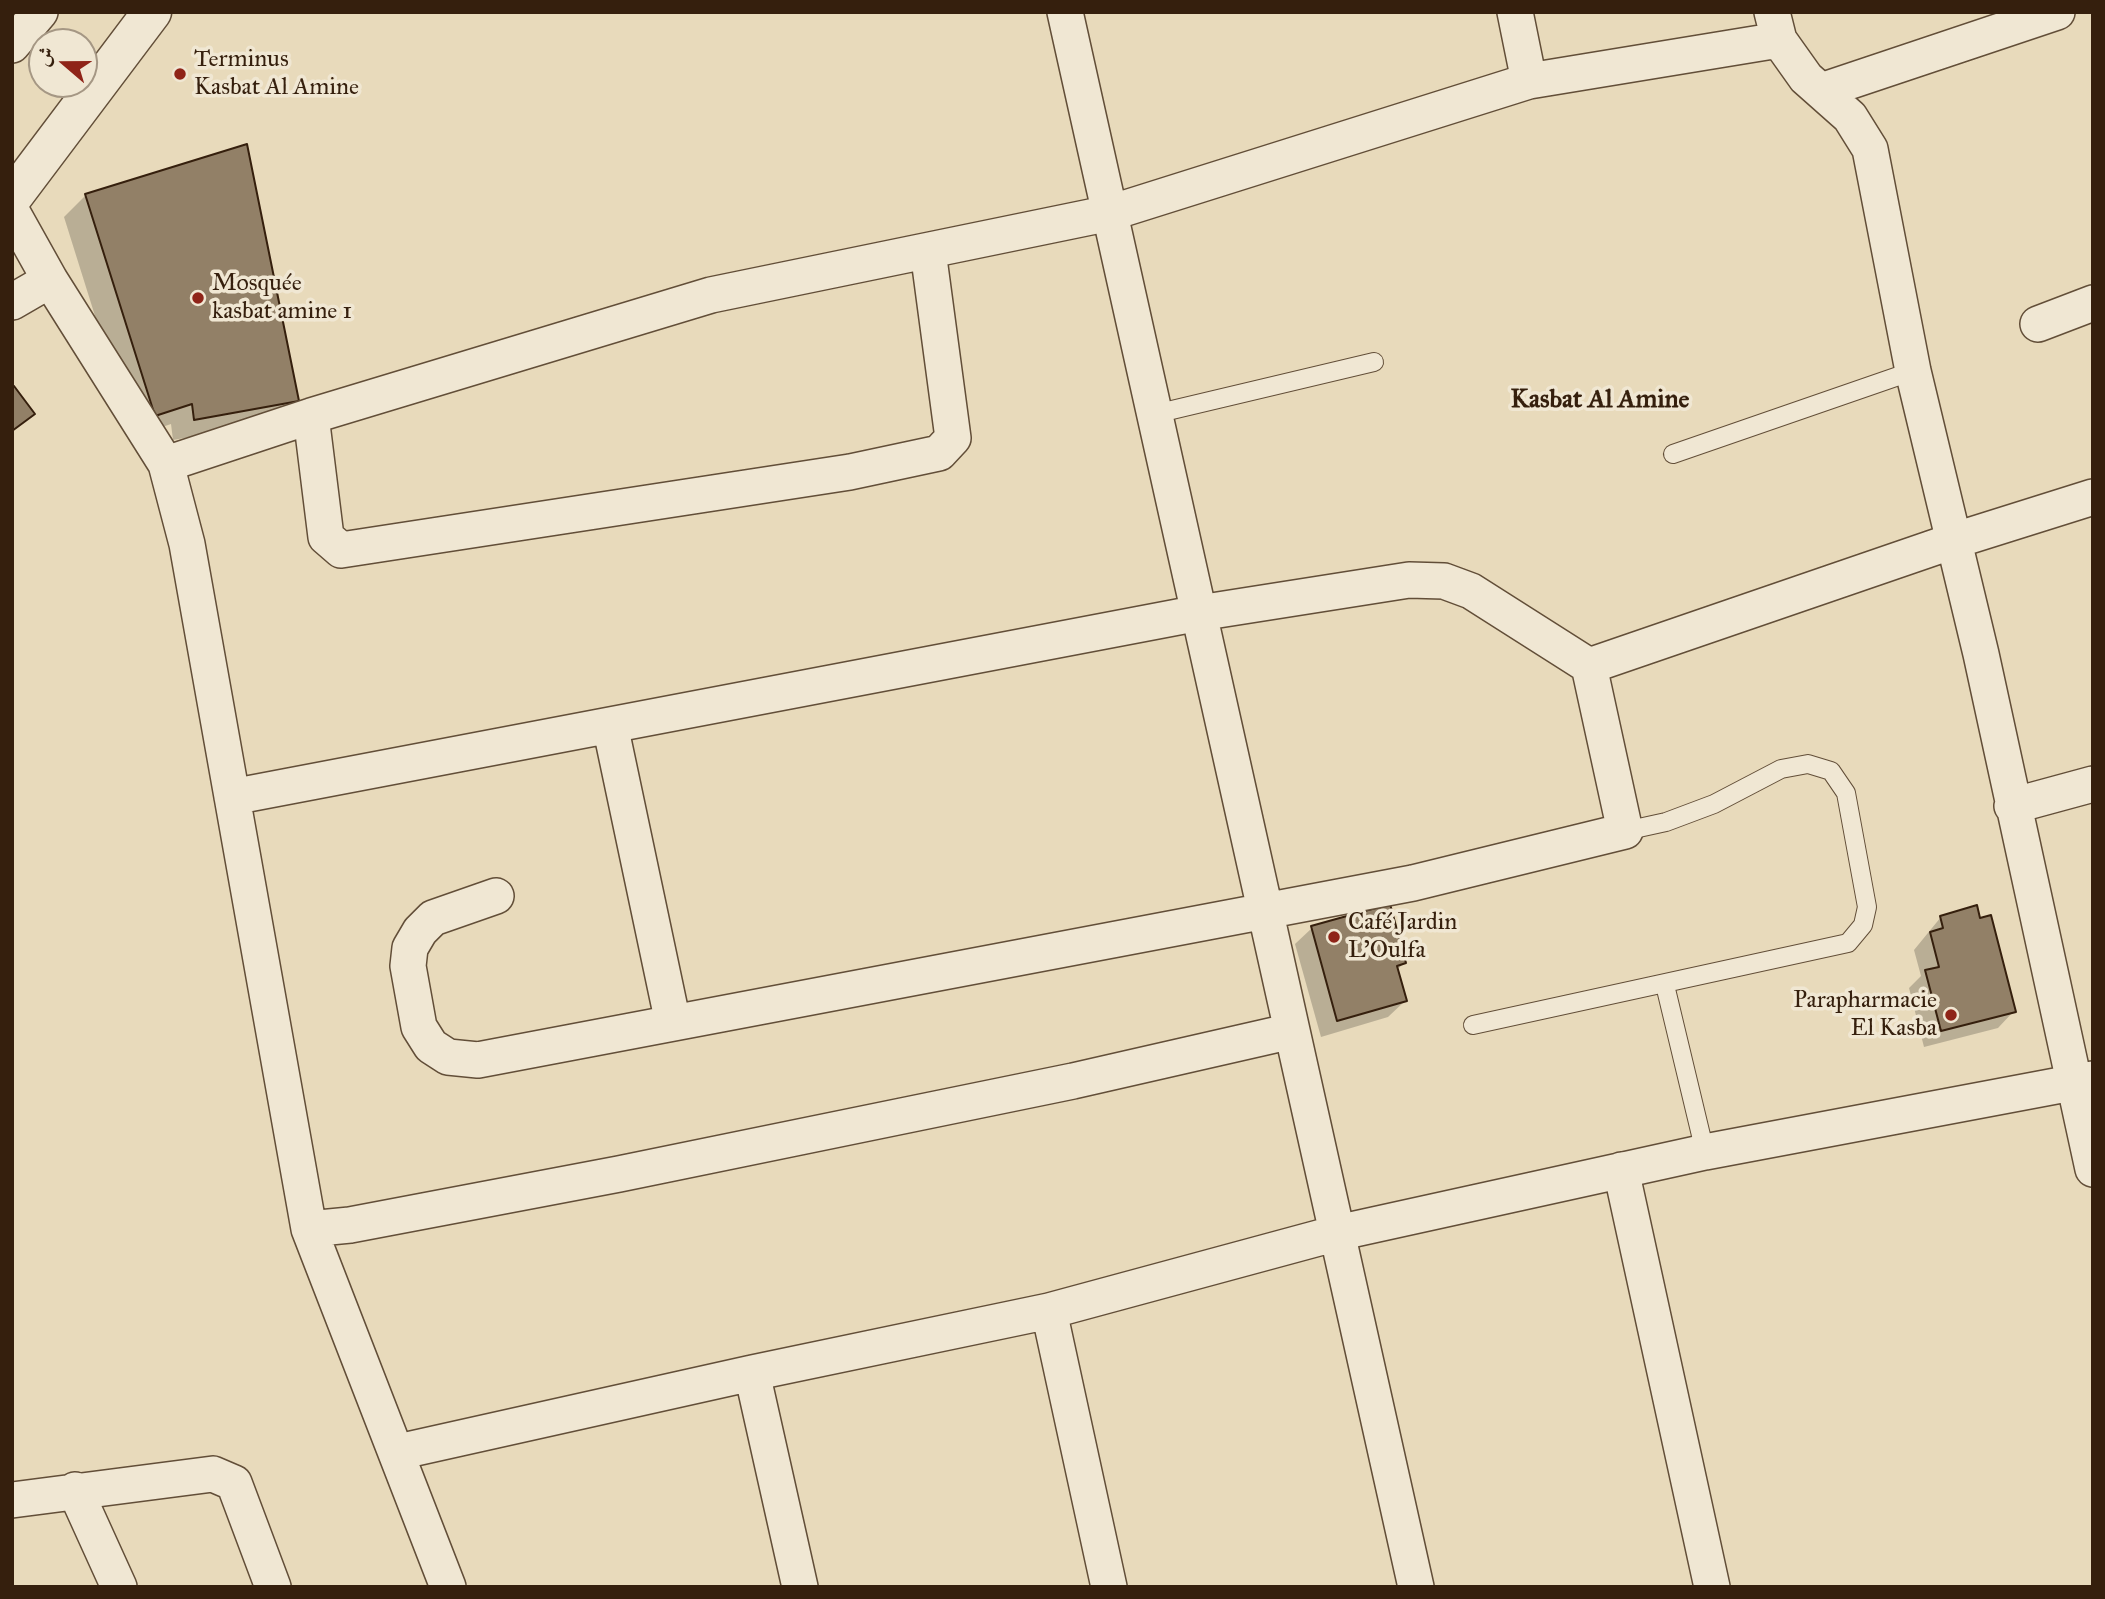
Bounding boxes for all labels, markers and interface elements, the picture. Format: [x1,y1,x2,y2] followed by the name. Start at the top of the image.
[28,28,98,98] north arrow
[31,44,59,69] text: ش
[194,46,359,102] place label: Terminus Kasbat Al Amine
[172,66,188,82] marker: Terminus Kasbat Al Amine
[212,270,352,326] place label: Mosquée kasbat amine 1
[190,290,206,306] marker: Mosquée kasbat amine 1
[1511,385,1689,417] district label: Kasbat Al Amine
[1348,909,1457,965] place label: Café Jardin L'Oulfa
[1326,929,1342,945] marker: Café Jardin L'Oulfa
[1793,987,1937,1043] place label: Parapharmacie El Kasba
[1943,1007,1959,1023] marker: Parapharmacie El Kasba

